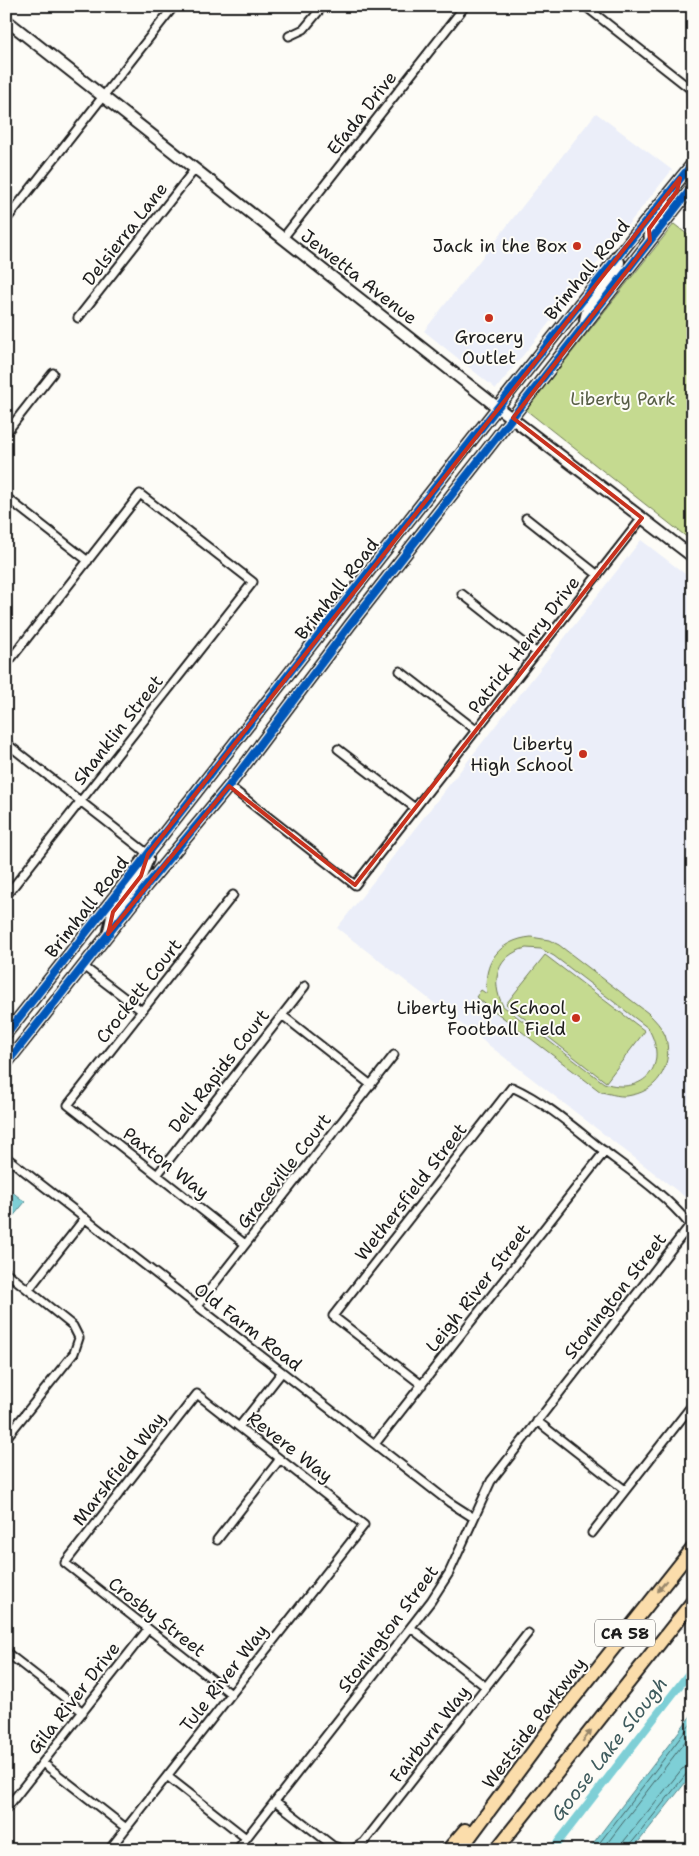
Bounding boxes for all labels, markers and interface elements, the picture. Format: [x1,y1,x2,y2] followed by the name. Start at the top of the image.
[322,66,402,160] street label: Efada Drive
[77,177,173,291] street label: Delsierra Lane
[539,215,635,325] street label: Brimhall Road
[296,224,422,330] street label: Jewetta Avenue
[432,234,567,258] place label: Jack in the Box
[571,240,583,252] marker: Jack in the Box
[483,312,495,324] marker: Grocery Outlet
[454,325,524,370] place label: Grocery Outlet
[570,387,676,411] park label: Liberty Park
[290,533,384,645] street label: Brimhall Road
[463,571,585,719] street label: Patrick Henry Drive
[67,670,169,790] street label: Shanklin Street
[470,732,574,777] place label: Liberty High School
[577,748,589,760] marker: Liberty High School
[40,851,134,963] street label: Brimhall Road
[91,934,187,1048] street label: Crockett Court
[396,996,567,1041] place label: Liberty High School Football Field
[163,1004,275,1138] street label: Dell Rapids Court
[570,1012,582,1024] marker: Liberty High School Football Field
[232,1108,337,1233] street label: Graceville Court
[350,1118,472,1266] street label: Wethersfield Street
[118,1122,214,1204] street label: Paxton Way
[420,1219,536,1357] street label: Leigh River Street
[558,1228,672,1364] street label: Stonington Street
[189,1277,307,1377] street label: Old Farm Road
[242,1406,338,1488] street label: Revere Way
[67,1407,171,1531] street label: Marshfield Way
[332,1560,444,1698] street label: Stonington Street
[103,1571,211,1663] street label: Crosby Street
[657,1579,668,1592] one-way arrow
[174,1619,274,1737] street label: Tule River Way
[595,1620,655,1646] road number: CA 58
[22,1637,126,1759] street label: Gila River Drive
[477,1652,591,1794] street label: Westside Parkway
[545,1672,673,1826] water label: Goose Lake Slough
[385,1681,475,1787] street label: Fairburn Way
[582,1730,593,1743] one-way arrow

